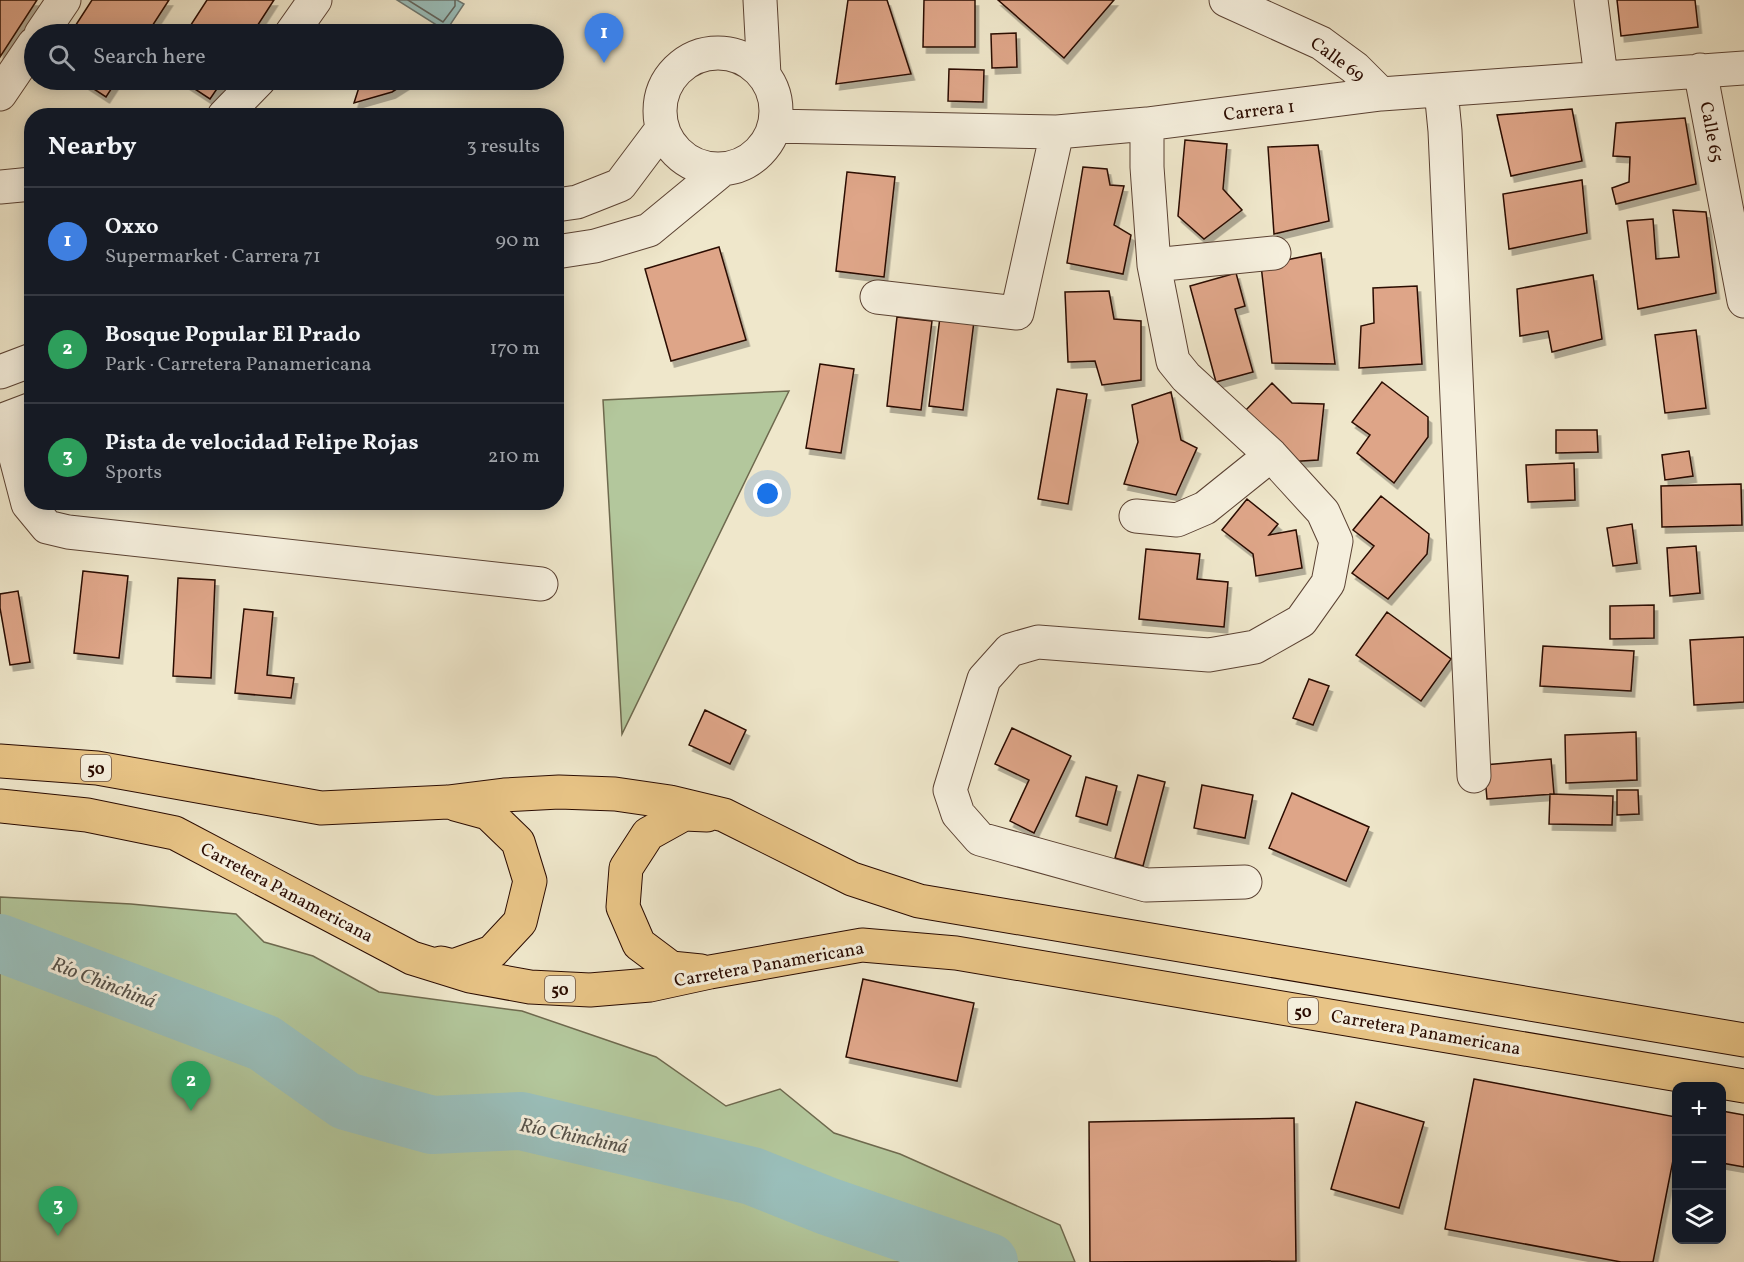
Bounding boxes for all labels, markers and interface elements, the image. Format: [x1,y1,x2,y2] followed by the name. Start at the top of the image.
[584,14,624,63] pin: 1
[24,24,564,90] search box
[1305,32,1370,89] street label: Calle 69
[45,41,78,74] icon: search
[93,42,206,73] text: Search here
[1222,95,1296,128] street label: Carrera 1
[1692,100,1729,165] street label: Calle 65
[48,129,137,165] text: Nearby
[466,133,540,161] text: 3 results
[105,212,158,243] text: Oxxo
[63,227,72,255] text: 1
[496,227,540,255] text: 90 m
[105,243,321,271] text: Supermarket · Carrera 71
[105,320,360,351] text: Bosque Popular El Prado
[62,335,73,363] text: 2
[490,335,540,363] text: 170 m
[105,351,372,379] text: Park · Carretera Panamericana
[105,428,419,459] text: Pista de velocidad Felipe Rojas
[62,443,73,471] text: 3
[488,443,540,471] text: 210 m
[105,459,162,487] text: Sports
[753,479,782,508] your location
[81,755,111,781] road number: 50
[195,837,377,950] street label: Carretera Panamericana
[672,936,866,994] street label: Carretera Panamericana
[47,951,160,1017] water label: Río Chinchiná
[545,976,575,1002] road number: 50
[1288,998,1318,1024] road number: 50
[1329,1004,1523,1062] street label: Carretera Panamericana
[172,1062,210,1111] pin: 2
[1672,1082,1726,1244] map controls
[1672,1082,1726,1136] button: +
[517,1112,631,1162] water label: Río Chinchiná
[1672,1136,1726,1190] button: −
[38,1186,78,1236] pin: 3
[1672,1190,1726,1244] button: layers

